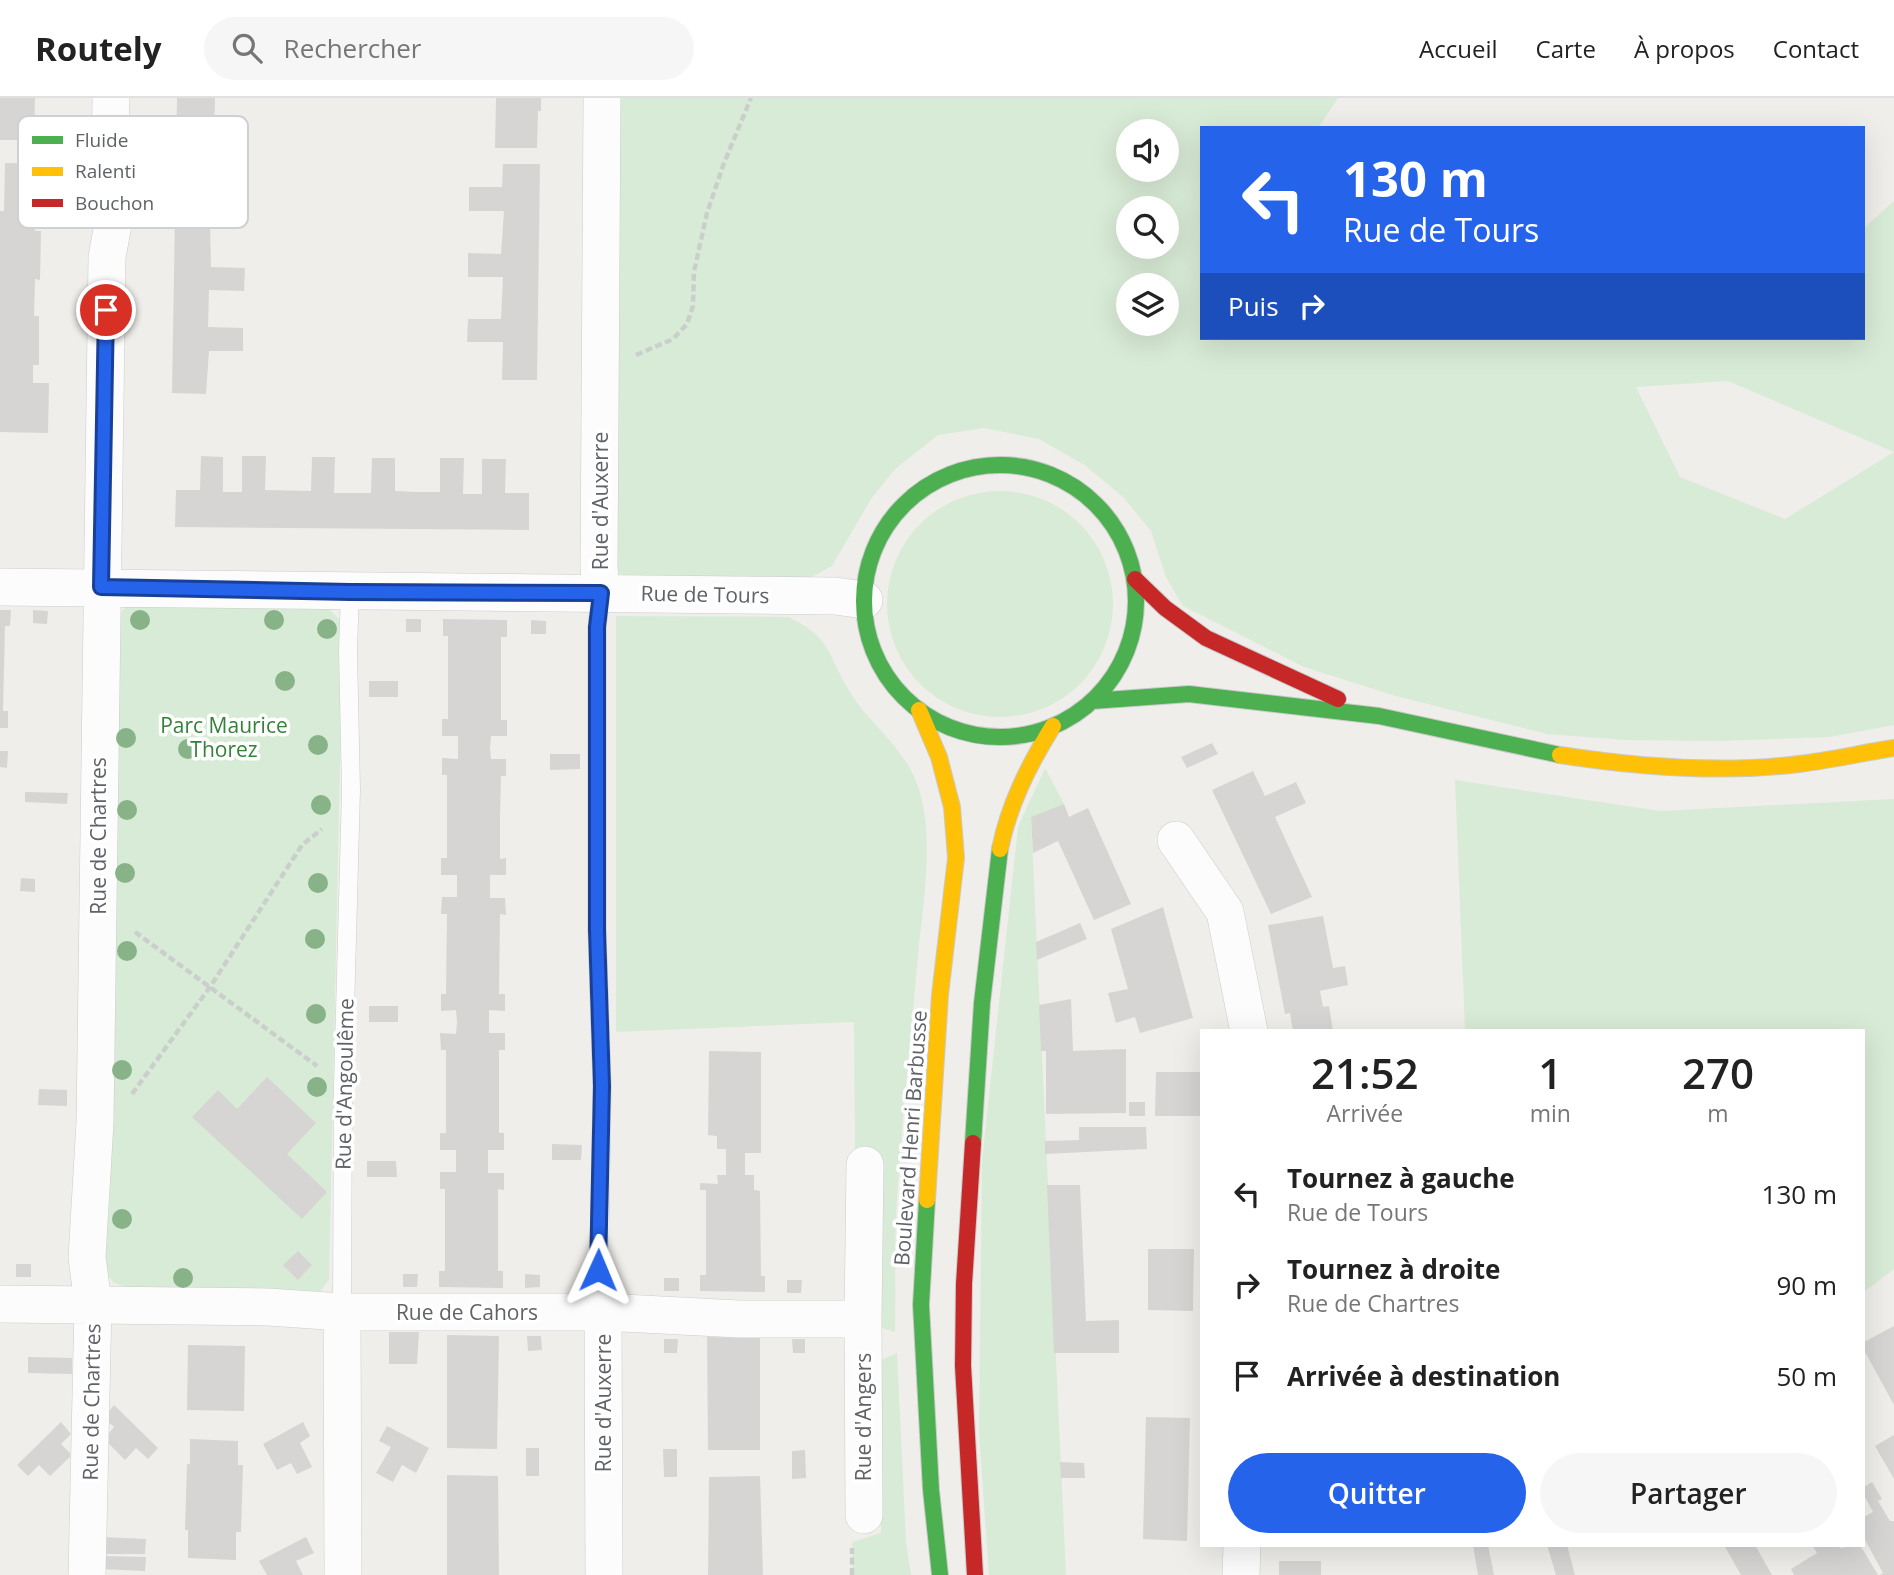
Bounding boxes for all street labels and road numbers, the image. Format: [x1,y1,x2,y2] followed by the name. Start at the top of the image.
[586,432,614,570] street label: Rue d'Auxerre
[640,579,770,609] street label: Rue de Tours
[84,757,112,915] street label: Rue de Chartres
[329,998,359,1170] street label: Rue d'Angoulême
[887,1009,933,1267] street label: Boulevard Henri Barbusse
[396,1298,538,1326] street label: Rue de Cahors
[76,1323,106,1481] street label: Rue de Chartres
[589,1334,617,1472] street label: Rue d'Auxerre
[849,1353,877,1481] street label: Rue d'Angers

